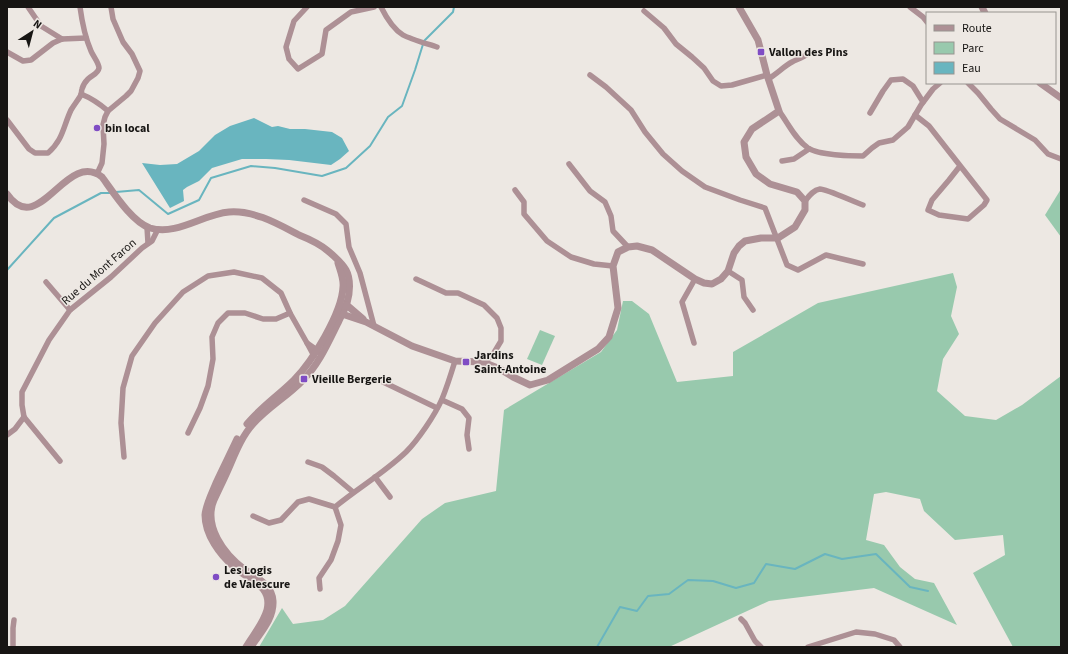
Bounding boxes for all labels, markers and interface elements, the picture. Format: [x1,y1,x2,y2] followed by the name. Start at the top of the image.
[12,12,52,52] north arrow
[926,12,1056,84] legend
[30,16,45,33] text: N
[962,20,992,37] text: Route
[962,40,984,57] text: Parc
[768,44,848,61] place label: Vallon des Pins
[756,47,766,57] marker: Vallon des Pins
[962,60,981,77] text: Eau
[105,120,150,137] place label: bin local
[92,123,102,133] marker: bin local
[58,235,140,309] street label: Rue du Mont Faron
[474,347,547,378] place label: Jardins Saint-Antoine
[461,357,471,367] marker: Jardins Saint-Antoine
[311,371,392,388] place label: Vieille Bergerie
[299,374,309,384] marker: Vieille Bergerie
[224,562,290,593] place label: Les Logis de Valescure
[211,572,221,582] marker: Les Logis de Valescure

